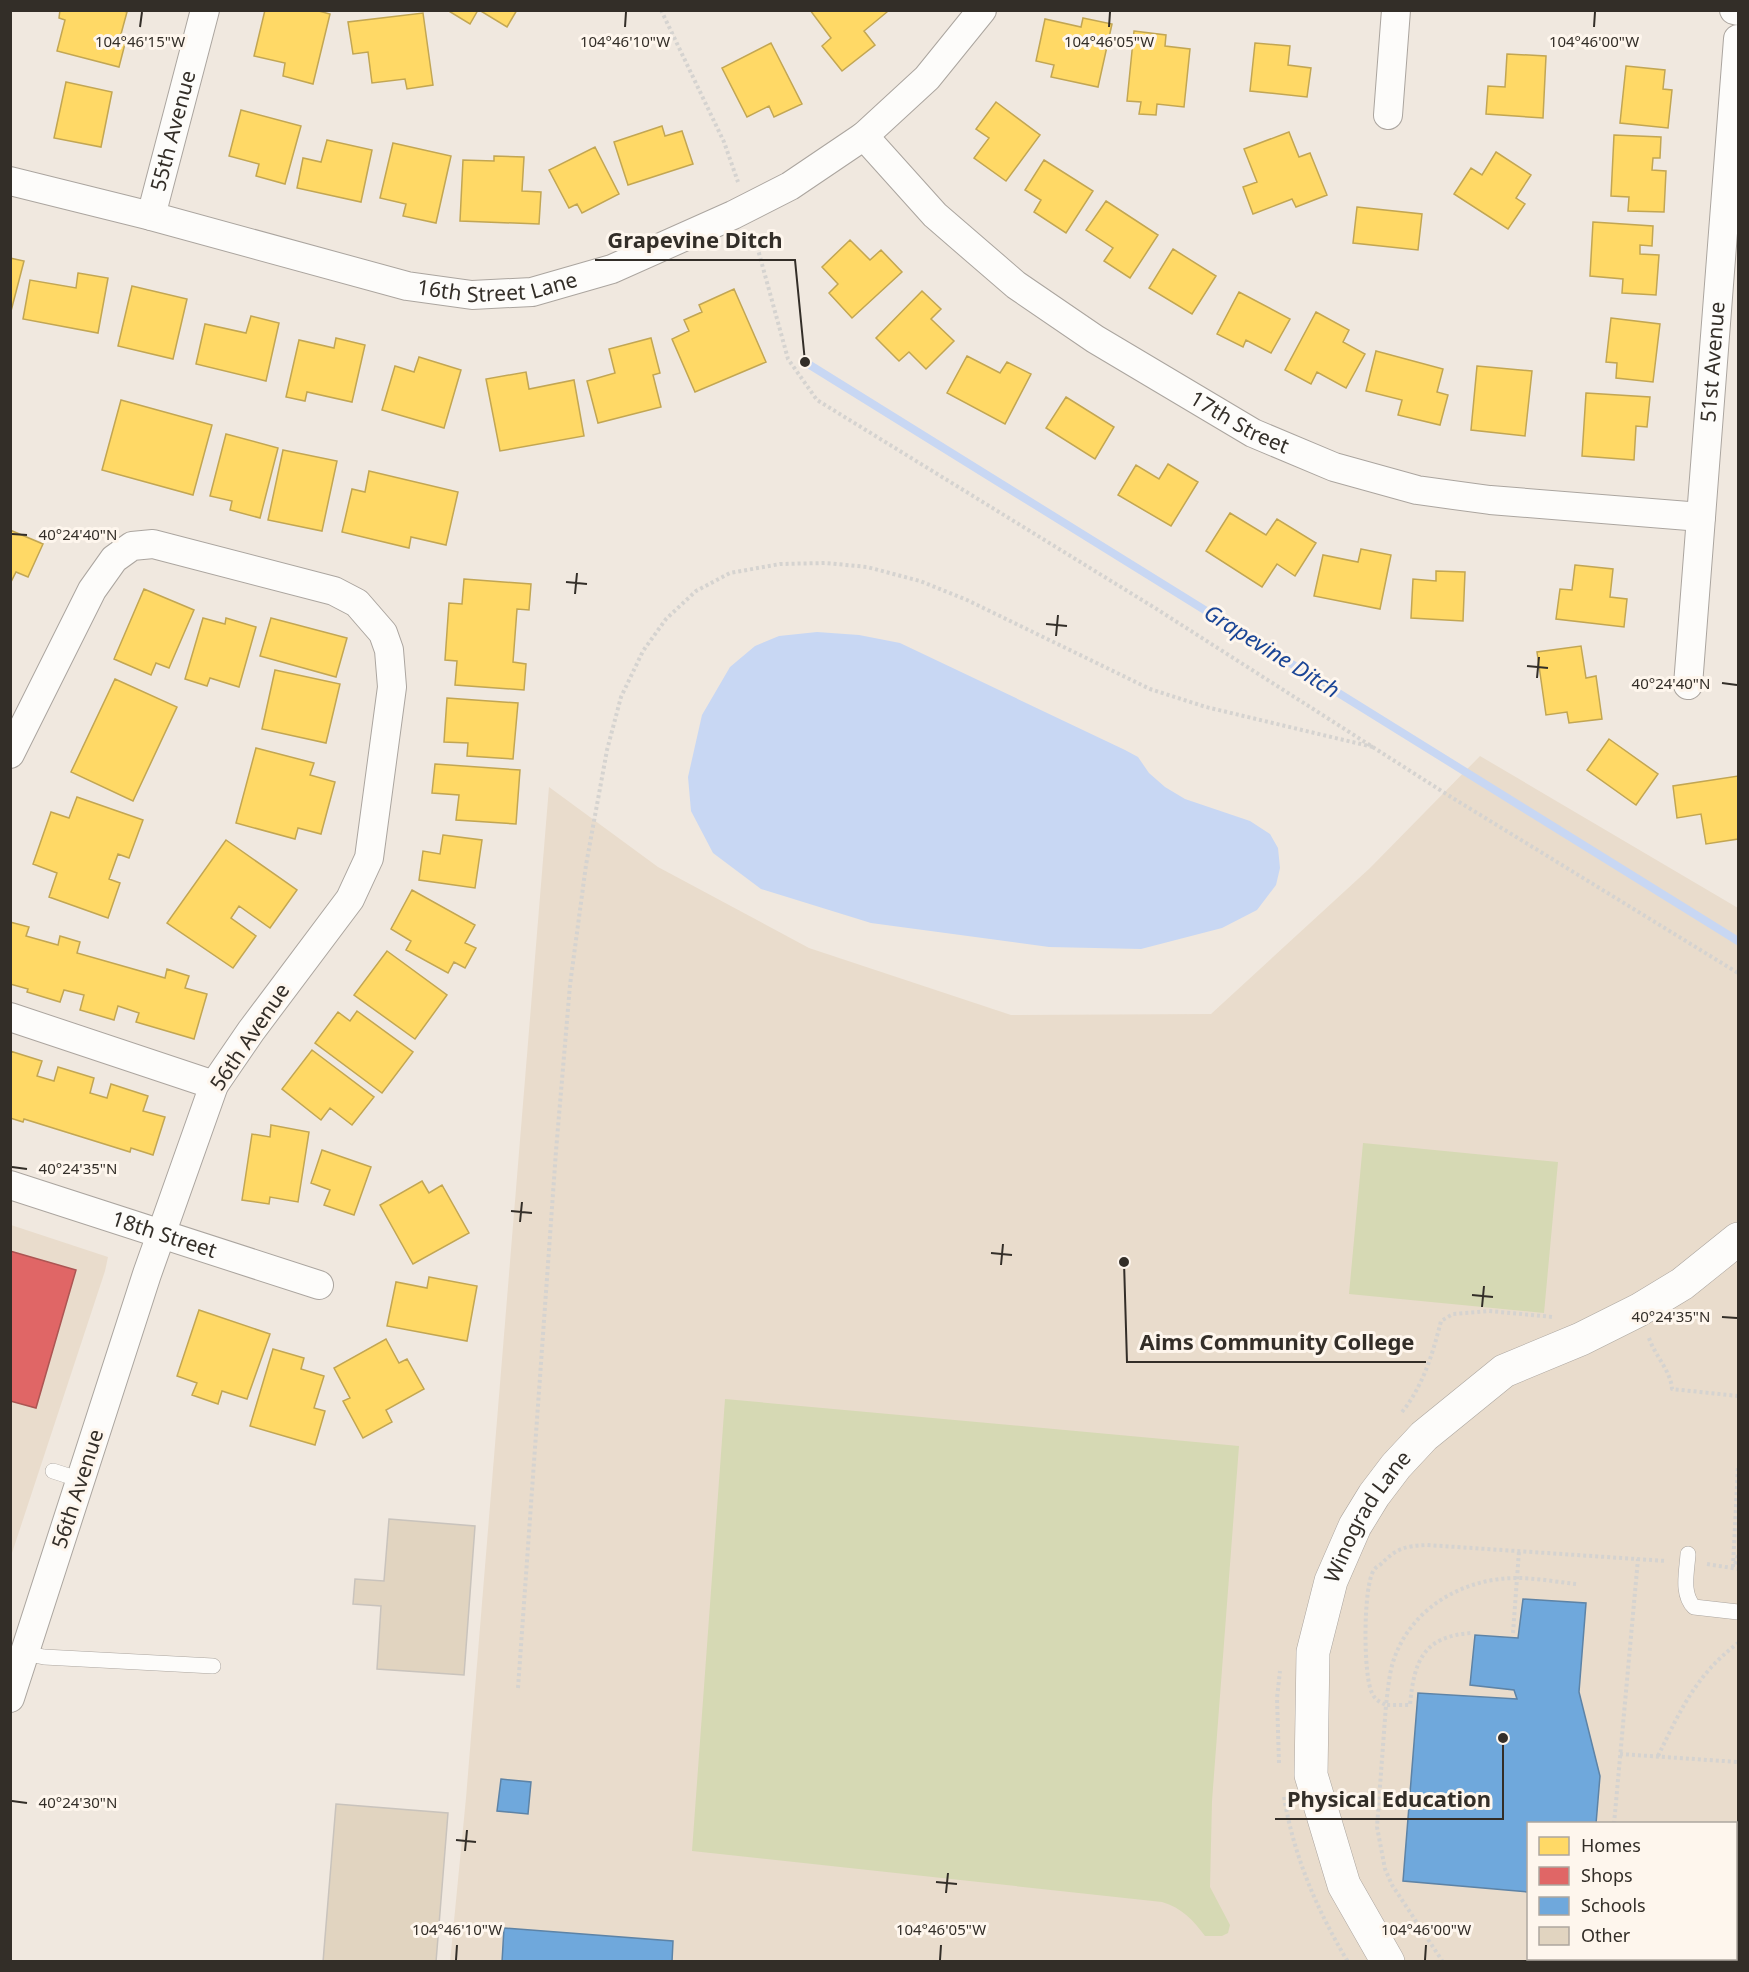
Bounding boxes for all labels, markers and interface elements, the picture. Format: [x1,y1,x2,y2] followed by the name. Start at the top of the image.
[95,31,185,51] text: 104°46'15"W
[580,31,670,51] text: 104°46'10"W
[1064,31,1154,51] text: 104°46'05"W
[1549,31,1639,51] text: 104°46'00"W
[143,67,202,194] street label: 55th Avenue
[595,220,795,260] callout: Grapevine Ditch
[607,224,783,254] text: Grapevine Ditch
[415,265,580,308] street label: 16th Street Lane
[1693,301,1731,423] street label: 51st Avenue
[1185,384,1294,460] street label: 17th Street
[39,524,117,544] text: 40°24'40"N
[1199,596,1346,704] water label: Grapevine Ditch
[1632,673,1710,693] text: 40°24'40"N
[203,977,295,1096] street label: 56th Avenue
[39,1158,117,1178] text: 40°24'35"N
[108,1204,221,1264] street label: 18th Street
[1632,1306,1710,1326] text: 40°24'35"N
[1127,1322,1426,1362] callout: Aims Community College
[1140,1326,1414,1356] text: Aims Community College
[45,1426,109,1552] street label: 56th Avenue
[1317,1444,1417,1587] street label: Winograd Lane
[1275,1779,1503,1819] callout: Physical Education
[1287,1783,1491,1813] text: Physical Education
[39,1792,117,1812] text: 40°24'30"N
[1527,1822,1737,1960] legend
[1581,1833,1641,1857] text: Homes
[1581,1863,1633,1887] text: Shops
[1581,1893,1646,1917] text: Schools
[412,1919,502,1939] text: 104°46'10"W
[896,1919,986,1939] text: 104°46'05"W
[1381,1919,1471,1939] text: 104°46'00"W
[1581,1923,1631,1947] text: Other

